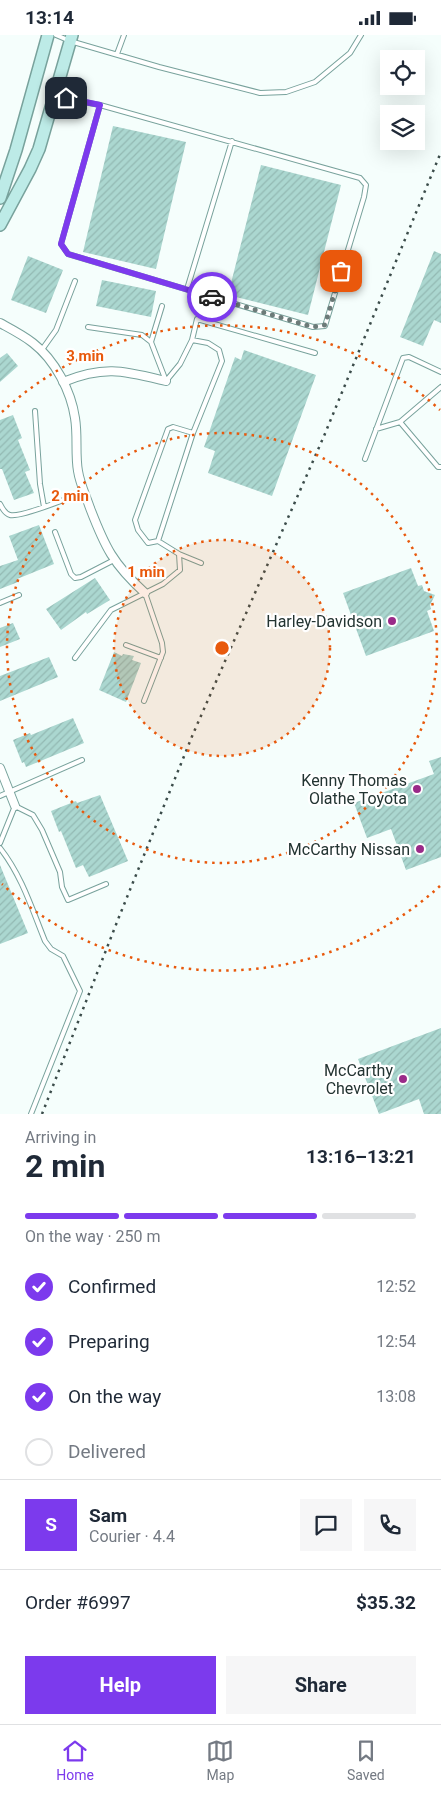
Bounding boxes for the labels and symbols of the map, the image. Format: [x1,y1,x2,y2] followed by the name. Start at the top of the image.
[45,77,87,119] pin
[320,250,362,292] pin
[187,272,237,322] courier
[66,347,104,365] text: 3 min
[51,487,89,505] text: 2 min
[127,563,165,581] text: 1 min
[266,612,382,631] place label: Harley-Davidson
[386,615,398,627] marker: Harley-Davidson
[213,639,231,657] centre of rings
[301,771,407,808] place label: Kenny Thomas Olathe Toyota
[411,783,423,795] marker: Kenny Thomas Olathe Toyota
[288,840,410,859] place label: McCarthy Nissan
[414,843,426,855] marker: McCarthy Nissan
[324,1061,393,1098] place label: McCarthy Chevrolet
[397,1073,409,1085] marker: McCarthy Chevrolet

